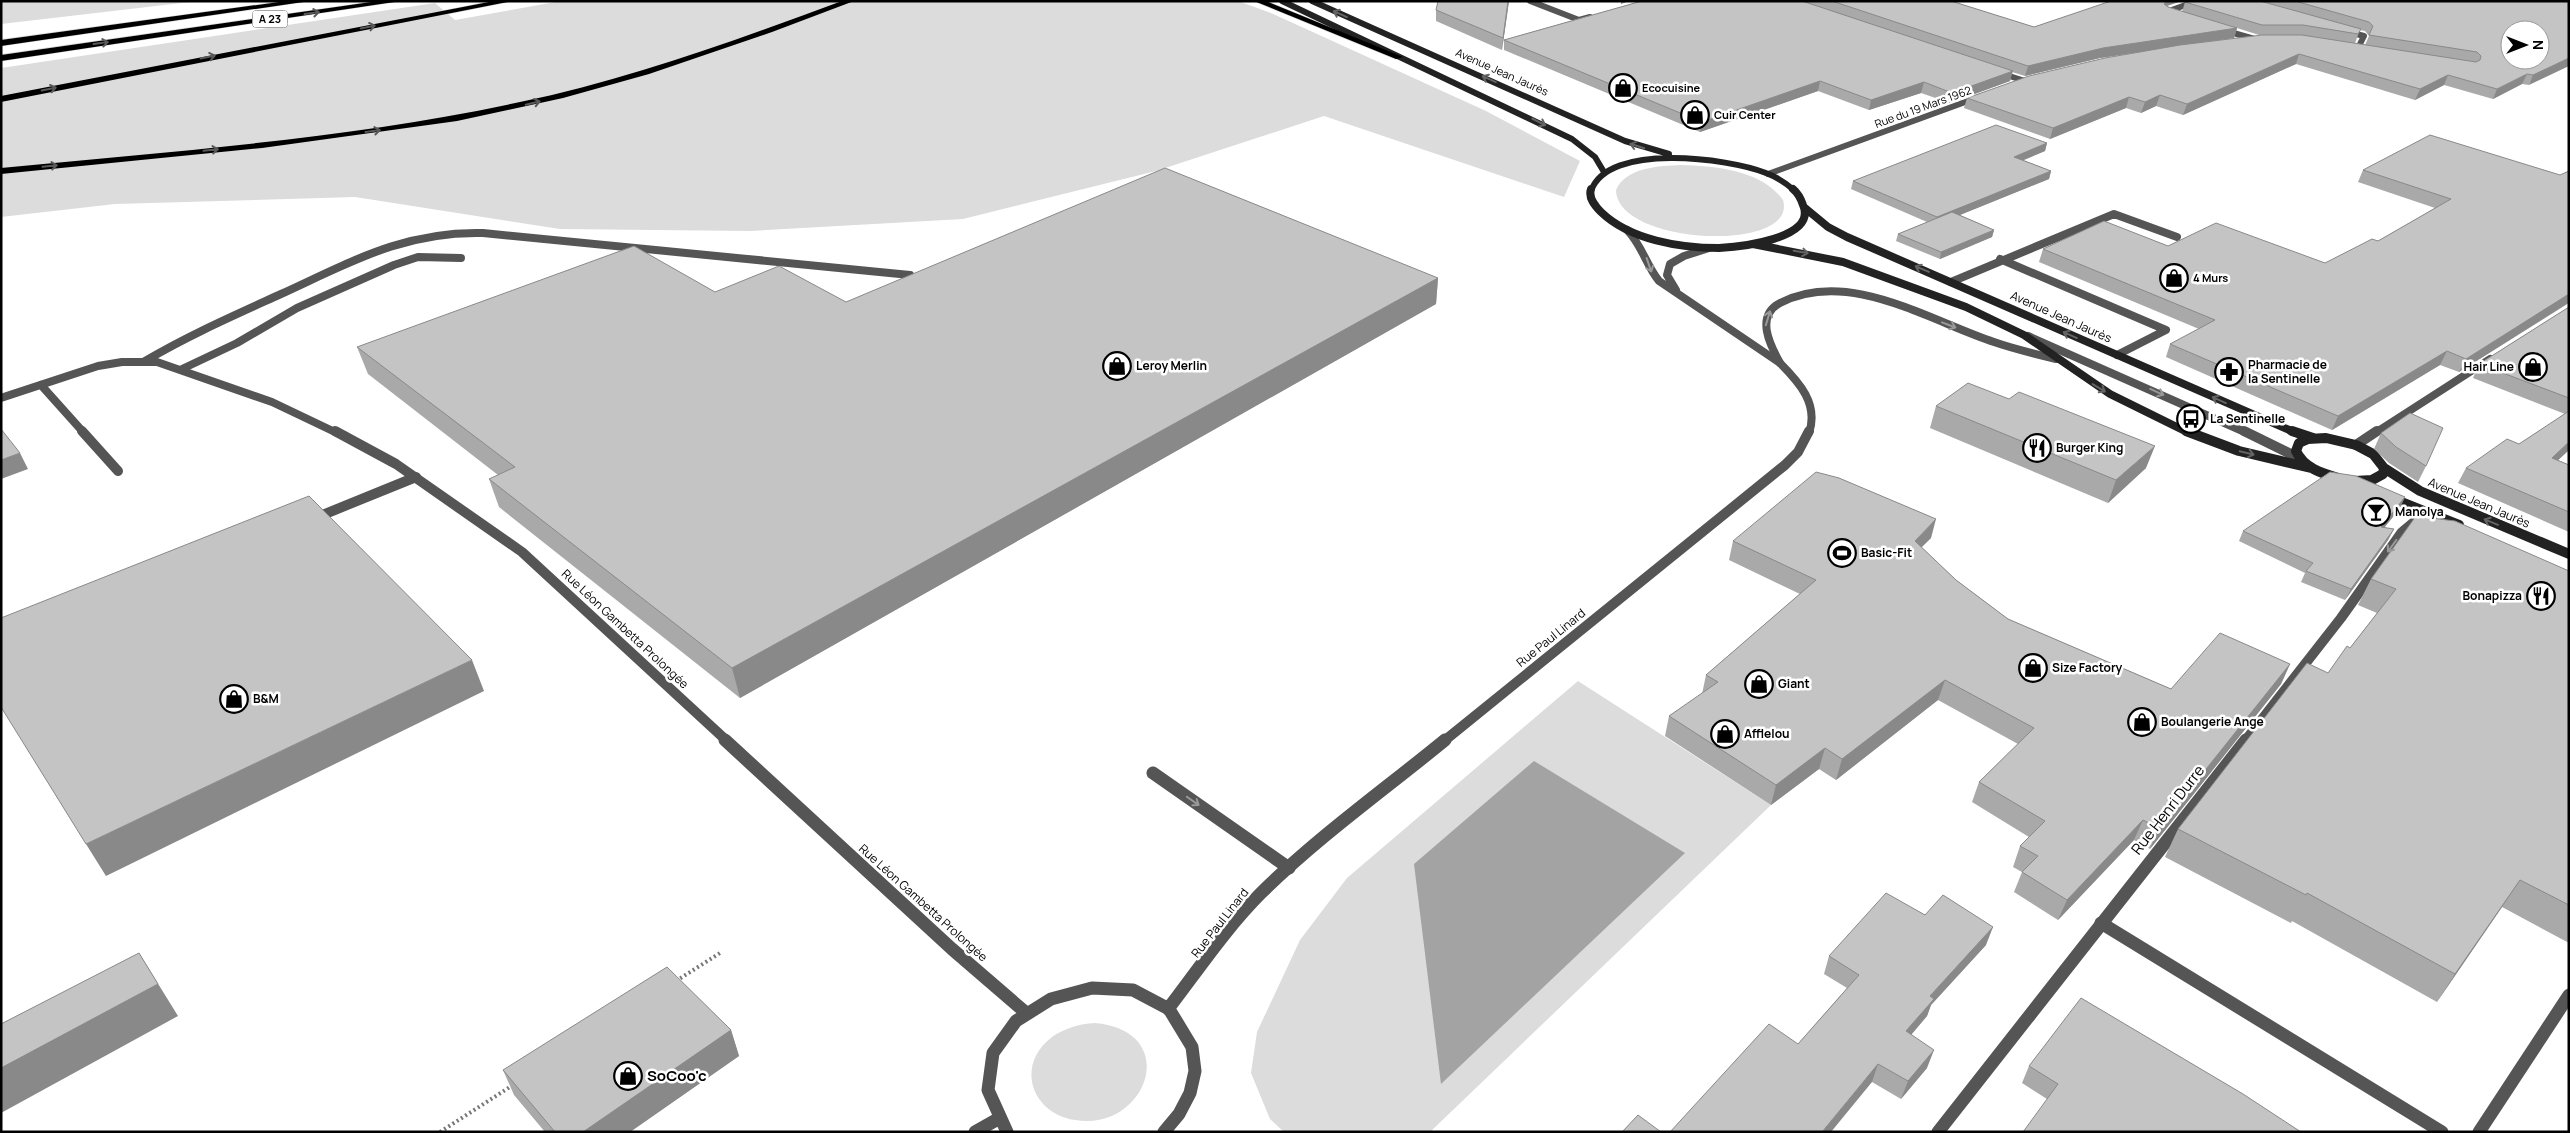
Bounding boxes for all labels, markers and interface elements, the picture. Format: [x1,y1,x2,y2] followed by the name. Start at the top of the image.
[304,8,320,18] one-way arrow
[1333,8,1348,18] one-way arrow
[252,10,288,28] road number: A 23
[2500,20,2550,70] north arrow
[360,21,376,31] one-way arrow
[93,38,109,48] one-way arrow
[2529,40,2548,50] text: N
[1453,44,1551,99] street label: Avenue Jean Jaurès
[200,52,216,62] one-way arrow
[1608,73,1638,103] shop icon: Ecocuisine
[1482,74,1497,84] one-way arrow
[1642,80,1701,95] place label: Ecocuisine
[1872,82,1973,131] street label: Rue du 19 Mars 1962
[41,84,57,93] one-way arrow
[524,98,540,107] one-way arrow
[1680,100,1710,130] shop icon: Cuir Center
[1714,107,1776,122] place label: Cuir Center
[1531,117,1546,127] one-way arrow
[364,125,380,135] one-way arrow
[1630,140,1646,150] one-way arrow
[203,145,219,155] one-way arrow
[41,161,57,171] one-way arrow
[1793,247,1809,257] one-way arrow
[1644,256,1654,272] one-way arrow
[2159,263,2189,293] shop icon: 4 Murs
[1915,264,1930,274] one-way arrow
[2193,270,2228,285] place label: 4 Murs
[2008,287,2115,347] street label: Avenue Jean Jaurès
[1764,310,1774,326] one-way arrow
[1941,321,1956,330] one-way arrow
[2063,329,2078,339] one-way arrow
[1102,351,1132,381] shop icon: Leroy Merlin
[2518,352,2548,382] shop icon: Hair Line
[2248,356,2327,387] place label: Pharmacie de la Sentinelle
[1136,357,1207,374] place label: Leroy Merlin
[2214,357,2244,387] pharmacy icon: Pharmacie de la Sentinelle
[2463,358,2514,375] place label: Hair Line
[2092,383,2106,394] one-way arrow
[2149,388,2164,398] one-way arrow
[2212,395,2227,405] one-way arrow
[2176,404,2206,434] bus stop icon: La Sentinelle
[2210,410,2285,427] place label: La Sentinelle
[2022,433,2052,463] restaurant icon: Burger King
[2056,439,2123,456] place label: Burger King
[2239,449,2255,458] one-way arrow
[2426,473,2533,532] street label: Avenue Jean Jaurès
[2361,497,2391,527] bar icon: Manolya
[2395,503,2444,520] place label: Manolya
[2484,516,2499,525] one-way arrow
[1827,538,1857,568] sports icon: Basic-Fit
[2387,539,2397,553] one-way arrow
[1861,544,1912,561] place label: Basic-Fit
[558,565,693,692] street label: Rue Léon Gambetta Prolongée
[2526,581,2556,611] restaurant icon: Bonapizza
[2462,587,2522,604] place label: Bonapizza
[1513,605,1589,671] street label: Rue Paul Linard
[2018,653,2048,683] shop icon: Size Factory
[2052,659,2123,676] place label: Size Factory
[1744,669,1774,699] shop icon: Giant
[1778,675,1810,692] place label: Giant
[219,684,249,714] shop icon: B&M
[253,690,279,707] place label: B&M
[2127,707,2157,737] shop icon: Boulangerie Ange
[2161,713,2264,730] place label: Boulangerie Ange
[1710,719,1740,749] shop icon: Afflelou
[1744,725,1790,742] place label: Afflelou
[2126,760,2209,859] street label: Rue Henri Durre
[1186,796,1199,807] one-way arrow
[855,840,991,965] street label: Rue Léon Gambetta Prolongée
[1187,884,1252,961] street label: Rue Paul Linard
[613,1061,643,1091] shop icon: SoCoo'c
[647,1065,707,1086] place label: SoCoo'c

